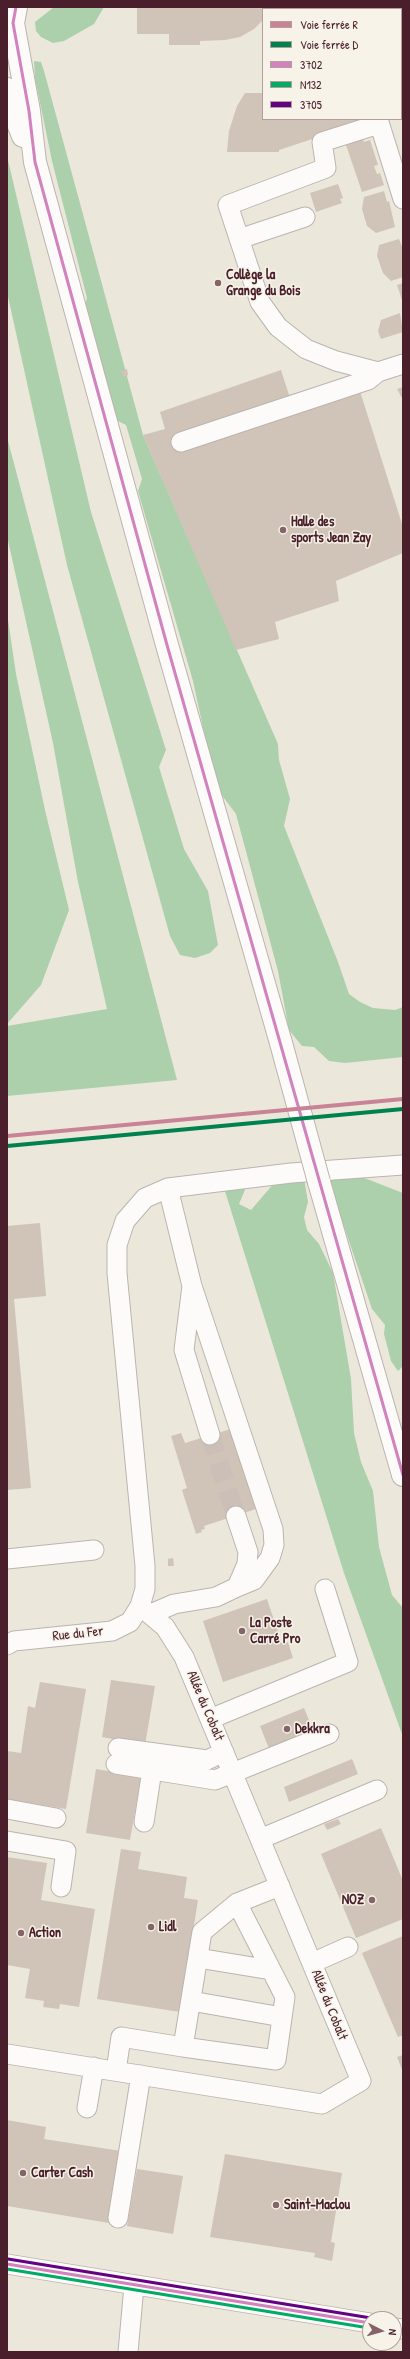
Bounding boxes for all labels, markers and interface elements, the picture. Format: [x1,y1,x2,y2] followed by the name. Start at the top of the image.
[262,8,402,120] legend
[300,16,358,33] text: Voie ferrée R
[300,36,358,53] text: Voie ferrée D
[300,56,322,73] text: 3702
[300,76,322,93] text: N132
[300,96,322,113] text: 3705
[226,267,300,300] place label: Collège la Grange du Bois
[213,278,223,288] marker: Collège la Grange du Bois
[291,514,371,546] place label: Halle des sports Jean Zay
[278,525,288,535] marker: Halle des sports Jean Zay
[250,1615,300,1648] place label: La Poste Carré Pro
[52,1623,104,1645] street label: Rue du Fer
[237,1626,247,1636] marker: La Poste Carré Pro
[183,1668,227,1744] street label: Allée du Cobalt
[295,1721,330,1737] place label: Dekkra
[282,1724,292,1734] marker: Dekkra
[342,1892,364,1908] place label: NOZ
[367,1895,377,1905] marker: NOZ
[159,1919,177,1935] place label: Lidl
[146,1922,156,1932] marker: Lidl
[29,1925,61,1941] place label: Action
[16,1928,26,1938] marker: Action
[307,1967,351,2043] street label: Allée du Cobalt
[31,2165,93,2181] place label: Carter Cash
[18,2168,28,2178] marker: Carter Cash
[284,2197,350,2213] place label: Saint-Maclou
[271,2200,281,2210] marker: Saint-Maclou
[362,2311,402,2351] north arrow
[386,2328,400,2336] text: N

